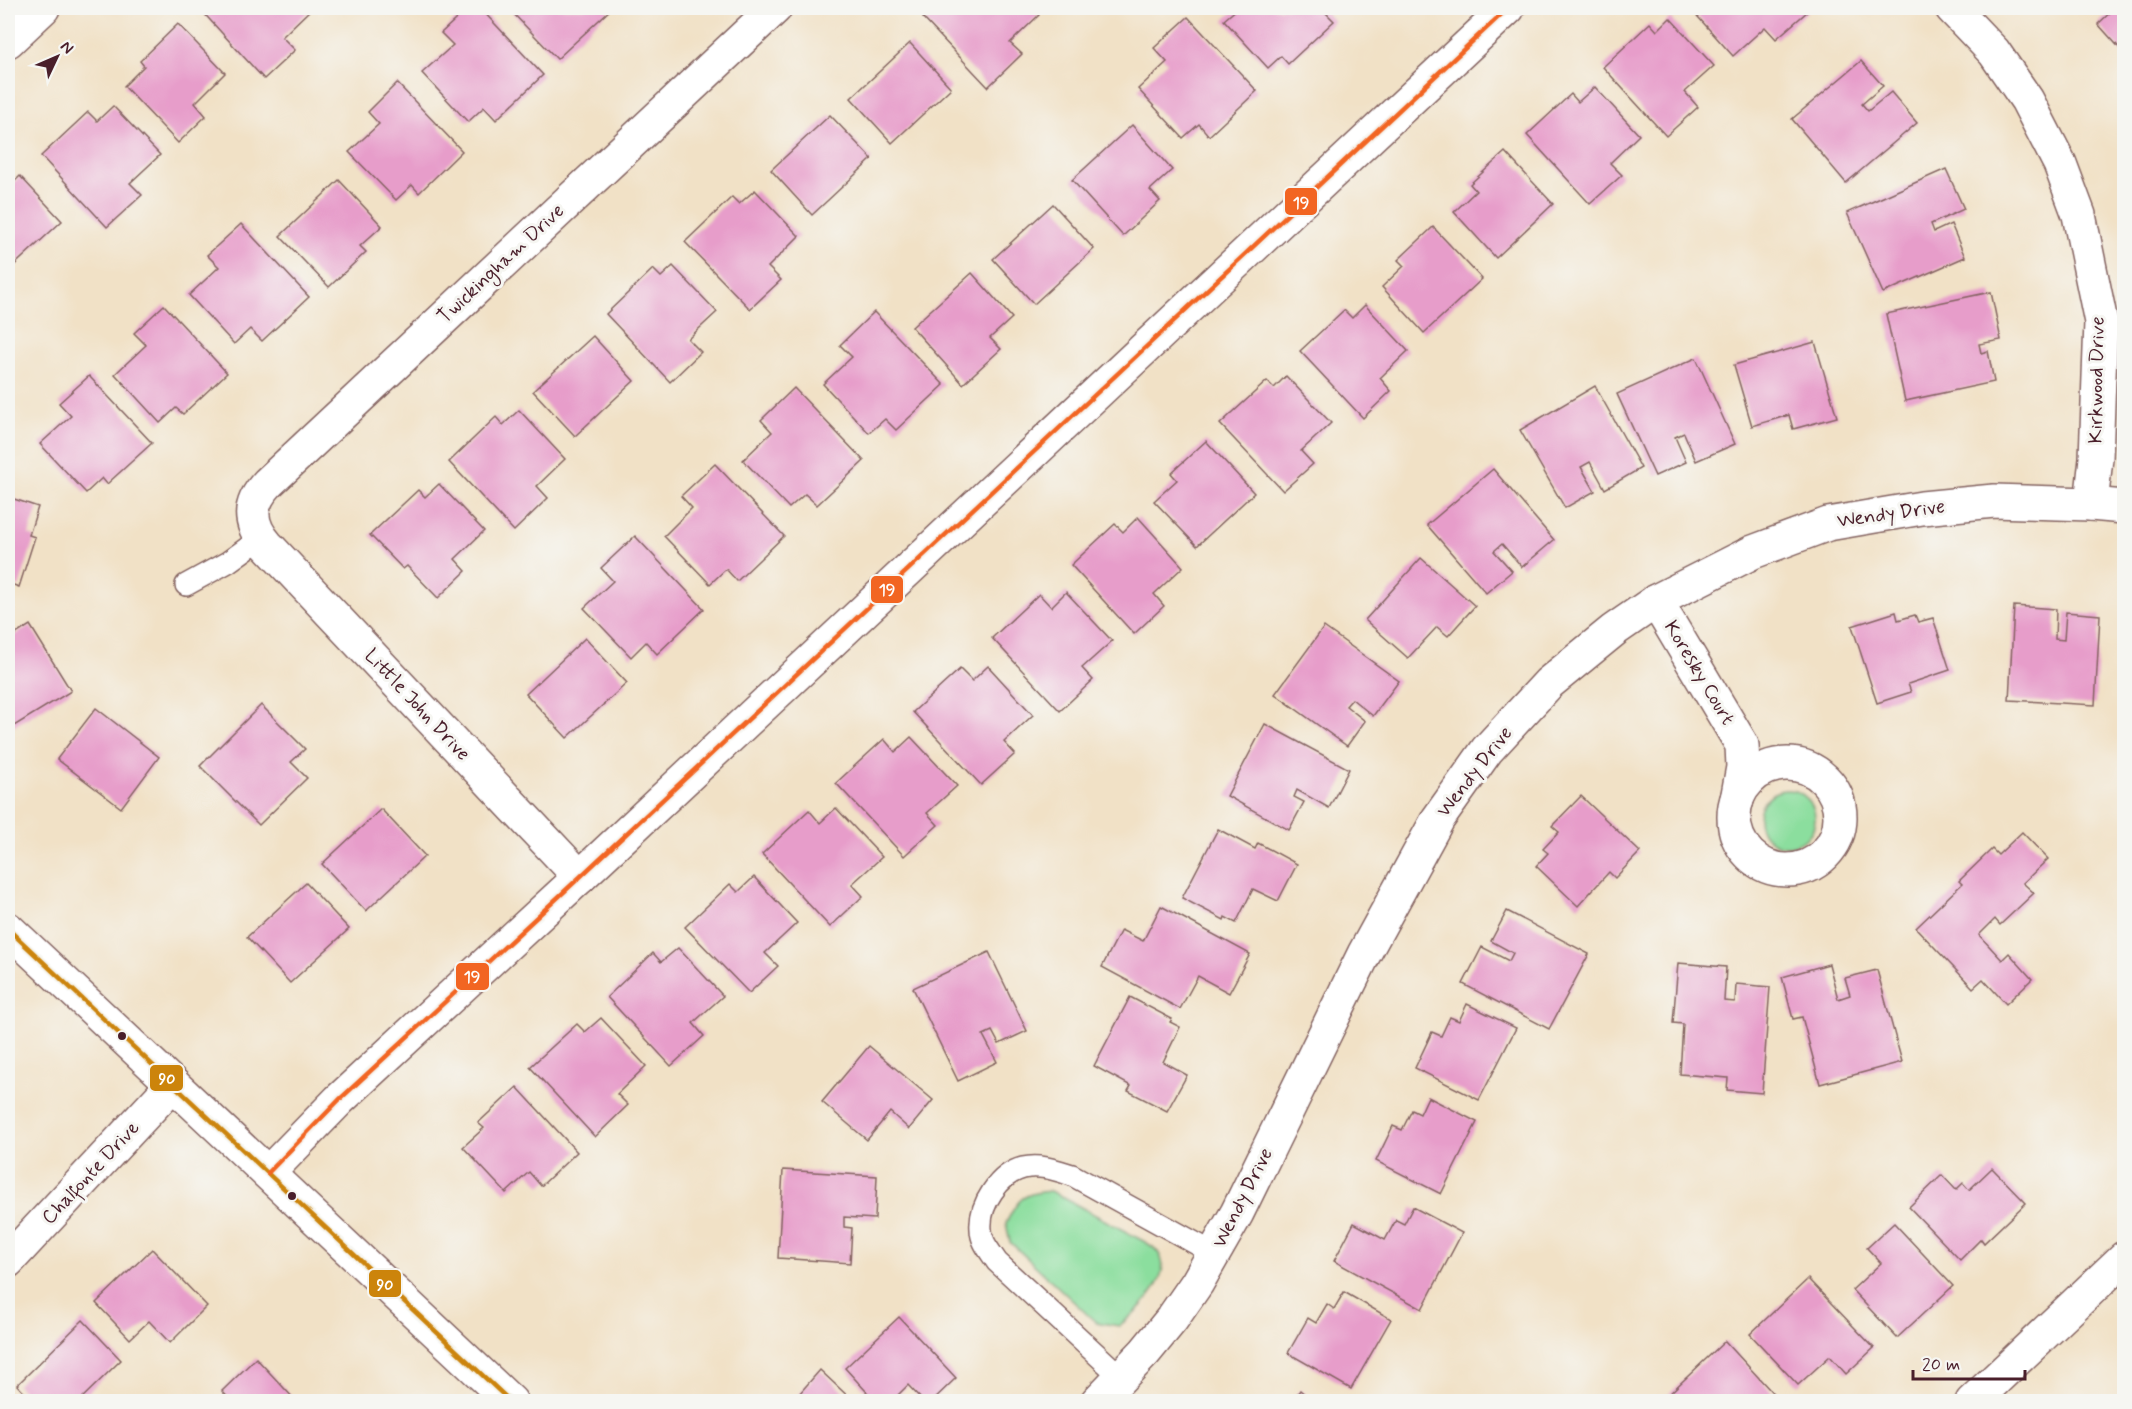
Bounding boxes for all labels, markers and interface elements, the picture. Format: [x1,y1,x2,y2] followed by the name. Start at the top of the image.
[27,27,87,87] north arrow
[55,36,78,59] text: N
[1284,187,1318,216] line badge: 19
[1293,193,1309,214] text: 19
[432,198,571,331] street label: Twickingham Drive
[2082,316,2112,444] street label: Kirkwood Drive
[1835,493,1947,535] street label: Wendy Drive
[870,575,904,604] line badge: 19
[879,580,895,601] text: 19
[1657,616,1741,730] street label: Koresky Court
[358,643,476,767] street label: Little John Drive
[1431,721,1519,823] street label: Wendy Drive
[455,962,490,991] line badge: 19
[464,967,480,988] text: 19
[116,1030,128,1042] unlabelled marker
[149,1064,184,1092] line badge: 90
[158,1069,176,1090] text: 90
[36,1115,148,1232] street label: Chalfonte Drive
[1206,1143,1280,1253] street label: Wendy Drive
[286,1190,298,1202] unlabelled marker
[368,1269,402,1298] line badge: 90
[376,1275,394,1296] text: 90
[1913,1343,2026,1381] scale bar
[1922,1353,1960,1377] text: 20 m

